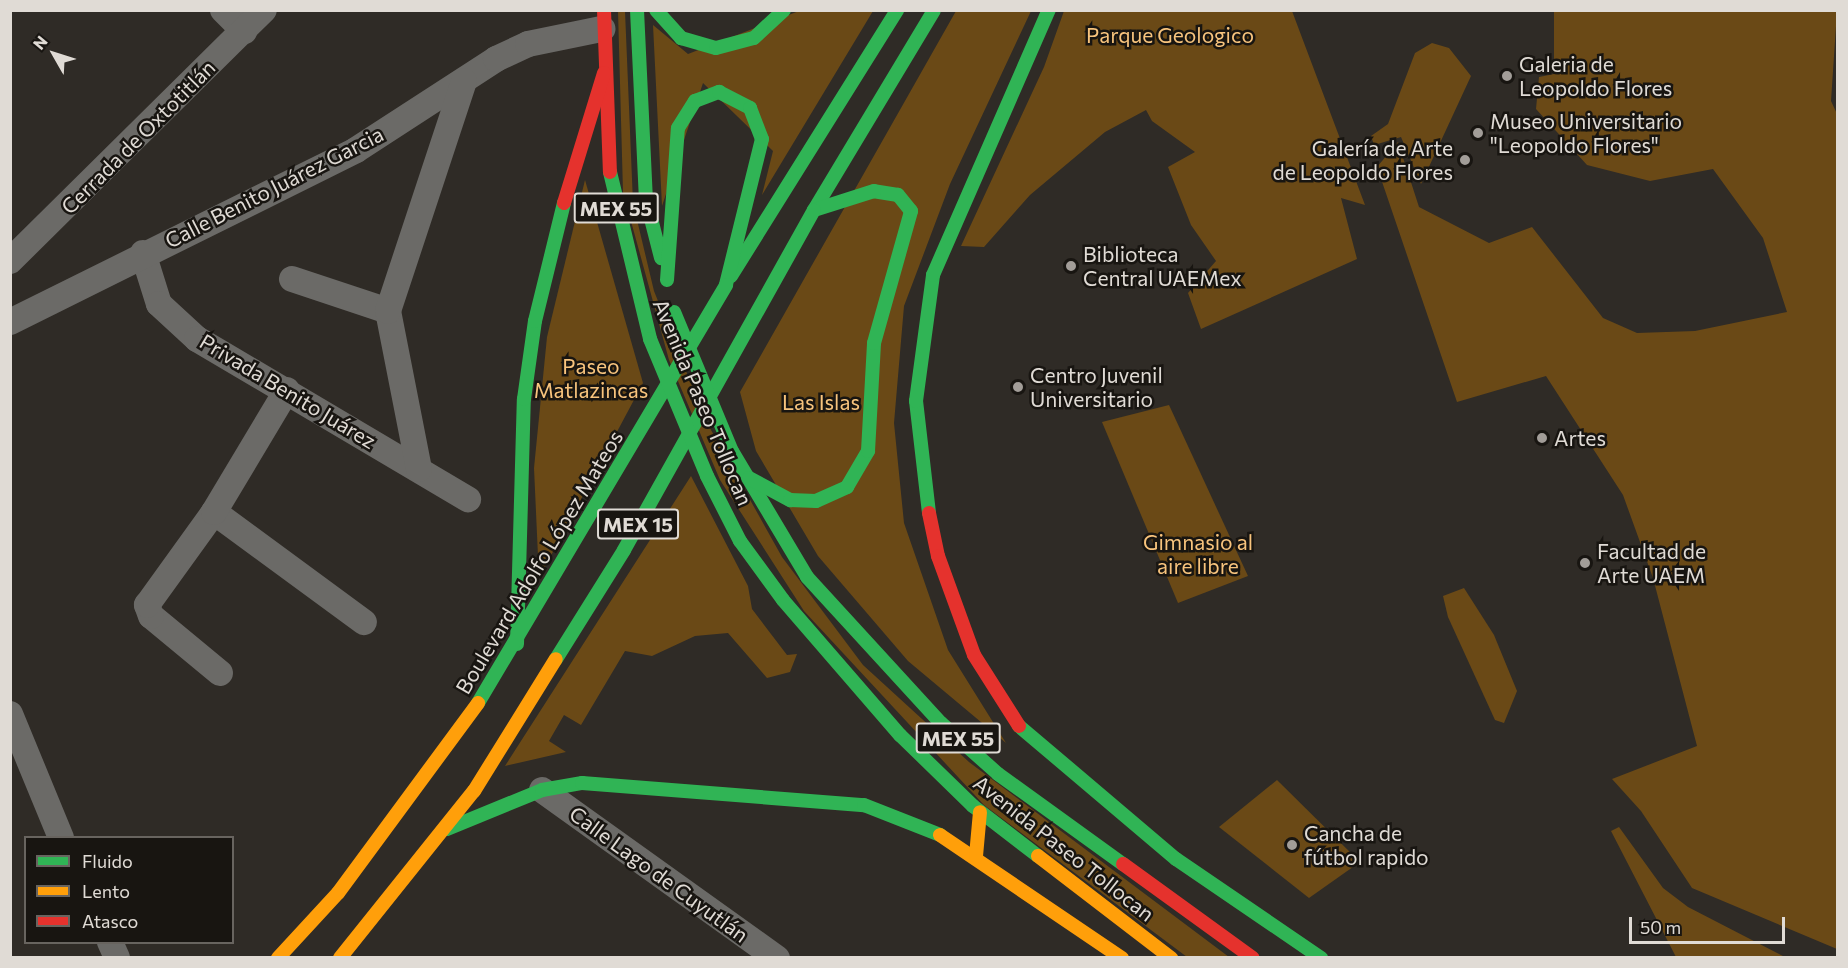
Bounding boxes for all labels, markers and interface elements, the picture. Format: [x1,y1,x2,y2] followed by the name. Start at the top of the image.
[1086,22,1254,48] park label: Parque Geologico
[24,24,84,84] north arrow
[28,32,51,53] text: N
[1519,51,1672,101] place label: Galeria de Leopoldo Flores
[56,55,220,219] street label: Cerrada de Oxtotitlán
[1500,69,1514,83] marker: Galeria de Leopoldo Flores
[1490,108,1682,158] place label: Museo Universitario "Leopoldo Flores"
[161,121,387,253] street label: Calle Benito Juárez Garcia
[1471,126,1485,140] marker: Museo Universitario "Leopoldo Flores"
[1273,135,1453,185] place label: Galería de Arte de Leopoldo Flores
[1458,153,1472,167] marker: Galería de Arte de Leopoldo Flores
[572,191,660,225] road number: MEX 55
[1083,241,1242,291] place label: Biblioteca Central UAEMex
[1064,259,1078,273] marker: Biblioteca Central UAEMex
[648,295,758,509] street label: Avenida Paseo Tollocan
[195,328,381,454] street label: Privada Benito Juárez
[534,353,648,403] park label: Paseo Matlazincas
[1030,362,1163,412] place label: Centro Juvenil Universitario
[1011,380,1025,394] marker: Centro Juvenil Universitario
[782,389,860,415] park label: Las Islas
[1554,425,1606,451] place label: Artes
[450,426,628,698] street label: Boulevard Adolfo López Mateos
[1535,431,1549,445] marker: Artes
[596,507,680,541] road number: MEX 15
[1143,529,1253,579] park label: Gimnasio al aire libre
[1597,538,1706,588] place label: Facultad de Arte UAEM
[1578,556,1592,570] marker: Facultad de Arte UAEM
[914,721,1002,755] road number: MEX 55
[969,770,1159,926] street label: Avenida Paseo Tollocan
[565,801,753,947] street label: Calle Lago de Cuyutlán
[1304,820,1429,870] place label: Cancha de fútbol rapido
[24,836,234,944] legend
[1285,838,1299,852] marker: Cancha de fútbol rapido
[82,850,133,872] text: Fluido
[82,880,130,902] text: Lento
[1632,905,1788,943] scale bar
[82,910,138,932] text: Atasco
[1640,916,1681,938] text: 50 m

